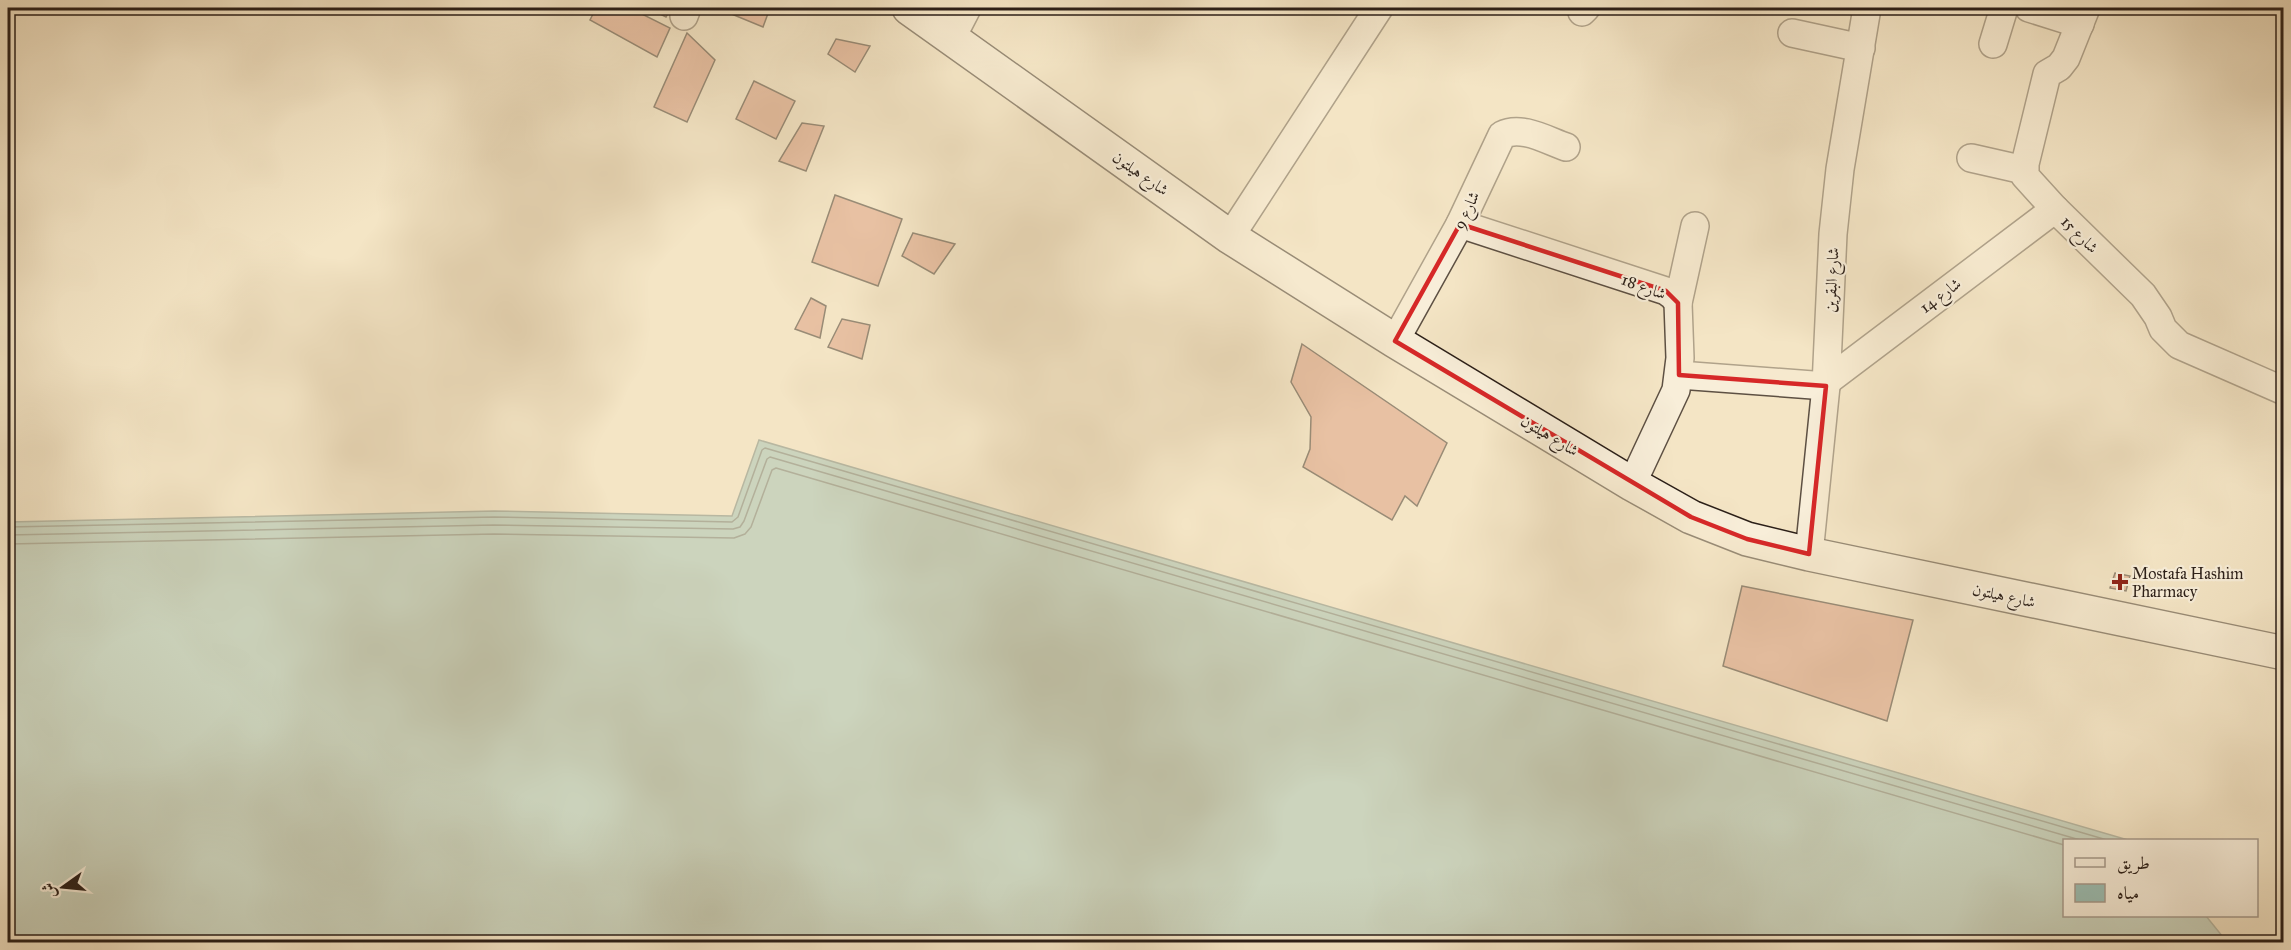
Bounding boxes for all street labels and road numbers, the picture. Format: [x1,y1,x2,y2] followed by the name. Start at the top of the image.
[1107,147,1172,203] street label: شارع هيلتون
[1449,188,1487,234] street label: شارع 9
[2054,212,2102,260] street label: شارع 15
[1820,247,1847,313] street label: شارع البقرين
[1618,270,1669,307] street label: شارع 18
[1916,274,1967,320] street label: شارع 14
[1515,411,1582,464] street label: شارع هيلتون
[1970,580,2037,615] street label: شارع هيلتون

